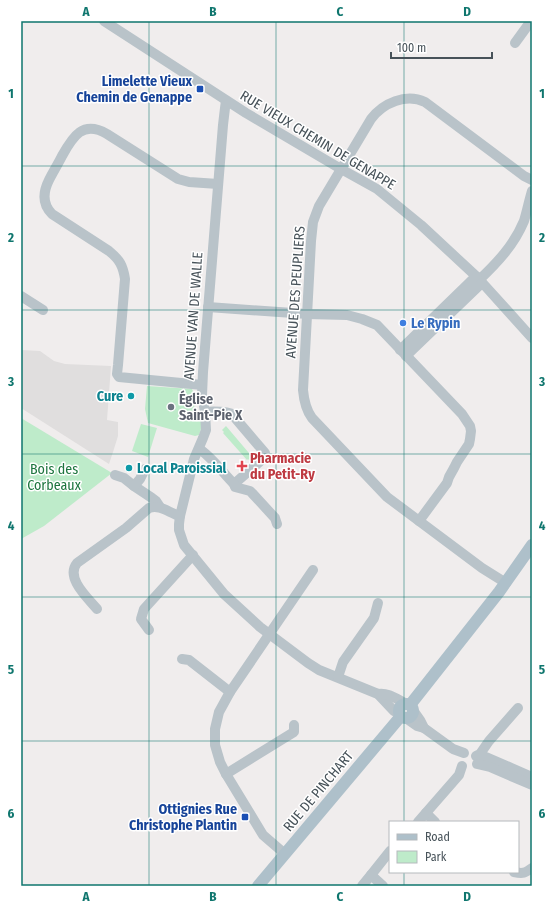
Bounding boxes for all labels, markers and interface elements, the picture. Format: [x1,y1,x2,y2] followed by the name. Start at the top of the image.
[81,4,90,19] text: A
[209,4,217,19] text: B
[337,4,344,19] text: C
[463,4,471,19] text: D
[391,34,492,60] scale bar
[397,41,426,55] text: 100 m
[76,73,192,106] place label: Limelette Vieux Chemin de Genappe
[195,84,205,94] marker: Limelette Vieux Chemin de Genappe
[8,86,14,101] text: 1
[539,86,545,101] text: 1
[237,87,399,194] street label: RUE VIEUX CHEMIN DE GENAPPE
[282,225,309,359] street label: AVENUE DES PEUPLIERS
[7,230,14,245] text: 2
[538,230,545,245] text: 2
[181,251,206,381] street label: AVENUE VAN DE WALLE
[411,315,460,332] place label: Le Rypin
[398,318,408,328] marker: Le Rypin
[7,374,14,389] text: 3
[538,374,545,389] text: 3
[97,388,123,405] place label: Cure
[179,390,243,424] place label: Église Saint-Pie X
[126,391,136,401] marker: Cure
[166,402,176,412] marker: Église Saint-Pie X
[250,450,315,483] place label: Pharmacie du Petit-Ry
[137,460,227,477] place label: Local Paroissial
[27,461,82,494] park label: Bois des Corbeaux
[237,461,247,471] marker: Pharmacie du Petit-Ry
[124,463,134,473] marker: Local Paroissial
[8,518,15,533] text: 4
[539,518,546,533] text: 4
[8,662,14,677] text: 5
[539,662,545,677] text: 5
[280,747,357,835] street label: RUE DE PINCHART
[129,801,237,834] place label: Ottignies Rue Christophe Plantin
[8,806,15,821] text: 6
[539,806,546,821] text: 6
[240,812,250,822] marker: Ottignies Rue Christophe Plantin
[389,821,519,873] legend
[425,830,450,844] text: Road
[425,850,447,864] text: Park
[81,889,90,904] text: A
[209,889,217,904] text: B
[337,889,344,904] text: C
[463,889,471,904] text: D

